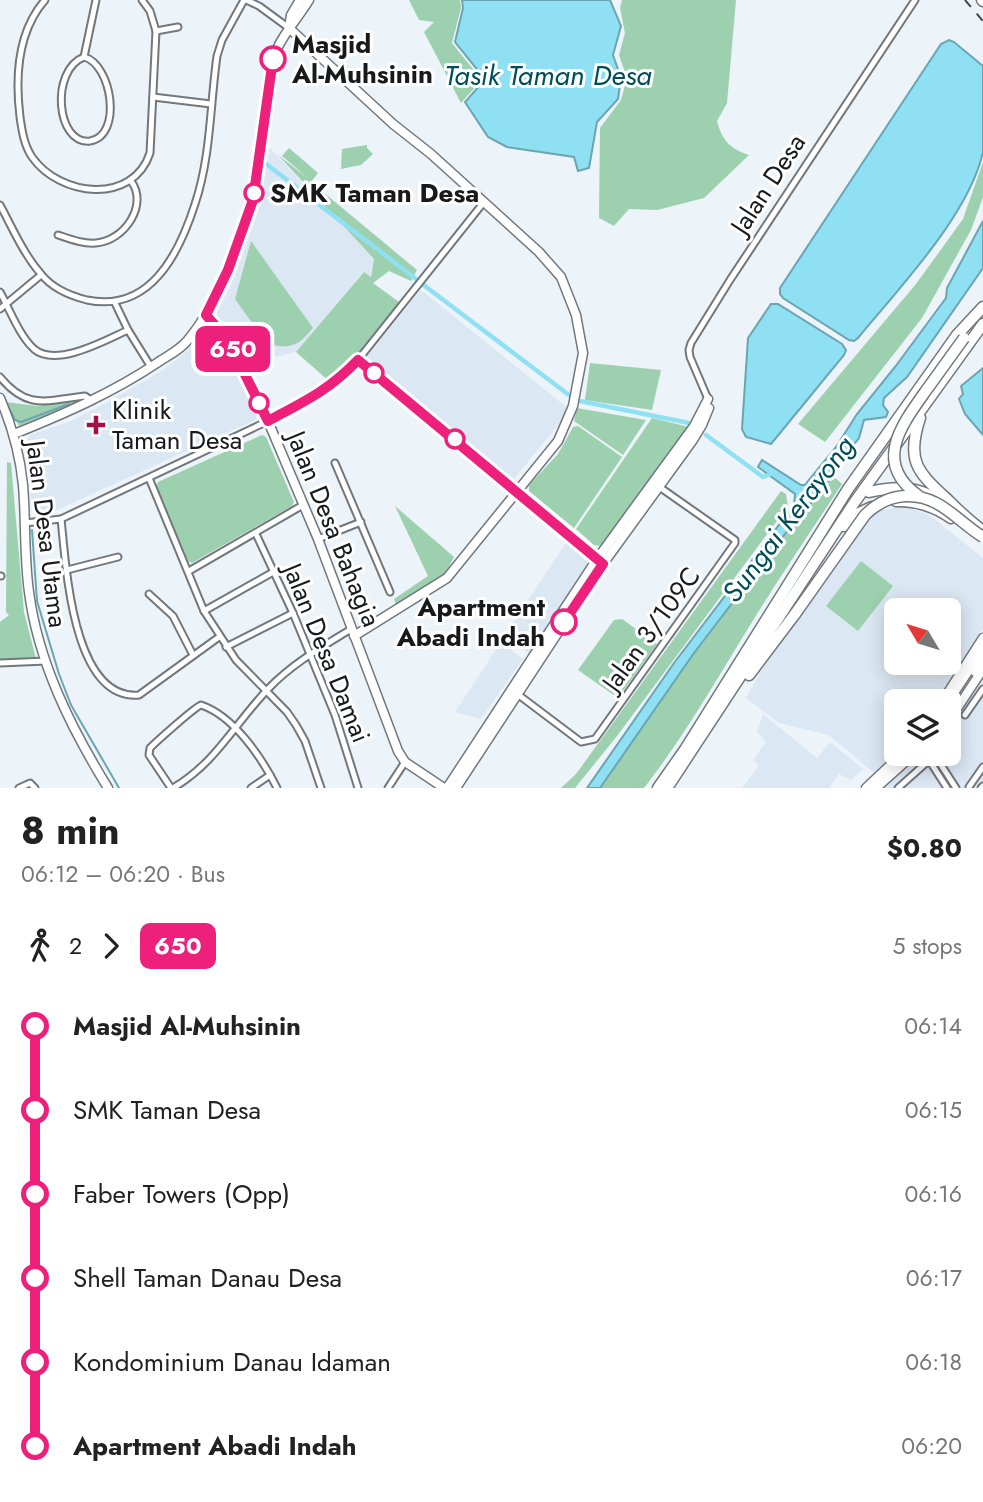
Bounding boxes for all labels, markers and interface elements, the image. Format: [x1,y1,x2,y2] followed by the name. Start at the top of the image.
[291,25,433,93] place label: Masjid Al-Muhsinin
[260,46,286,72] marker: Masjid Al-Muhsinin
[444,55,652,96] water label: Tasik Taman Desa
[720,126,815,244] street label: Jalan Desa
[270,174,479,212] place label: SMK Taman Desa
[244,183,264,203] marker: SMK Taman Desa
[193,326,273,372] line badge: 650
[209,331,257,366] text: 650
[364,363,384,383] unlabelled marker
[112,391,242,459] place label: Klinik Taman Desa
[249,393,269,413] unlabelled marker
[86,415,106,435] marker: Klinik Taman Desa
[276,423,391,632] street label: Jalan Desa Bahagia
[712,427,865,611] water label: Sungai Kerayong
[445,429,465,449] unlabelled marker
[16,435,77,630] street label: Jalan Desa Utama
[273,555,380,748] street label: Jalan Desa Damai
[591,559,709,702] street label: Jalan 3/109C
[396,588,546,656] place label: Apartment Abadi Indah
[884,598,961,676] north arrow
[884,598,961,766] map controls
[551,609,577,635] marker: Apartment Abadi Indah
[884,689,961,766] button: layers
[21,803,120,858] text: 8 min
[887,829,962,867] text: $0.80
[21,857,225,891] text: 06:12 – 06:20 · Bus
[21,927,59,965] icon: walk
[92,927,130,965] icon: forward
[154,928,202,963] text: 650
[69,929,82,963] text: 2
[892,929,962,963] text: 5 stops
[73,1007,301,1045] text: Masjid Al-Muhsinin
[904,1009,962,1043] text: 06:14
[73,1091,261,1129] text: SMK Taman Desa
[905,1093,962,1127] text: 06:15
[73,1175,290,1213] text: Faber Towers (Opp)
[904,1177,962,1211] text: 06:16
[73,1259,342,1297] text: Shell Taman Danau Desa
[906,1261,962,1295] text: 06:17
[73,1343,391,1381] text: Kondominium Danau Idaman
[905,1345,962,1379] text: 06:18
[73,1427,357,1465] text: Apartment Abadi Indah
[901,1429,962,1463] text: 06:20

